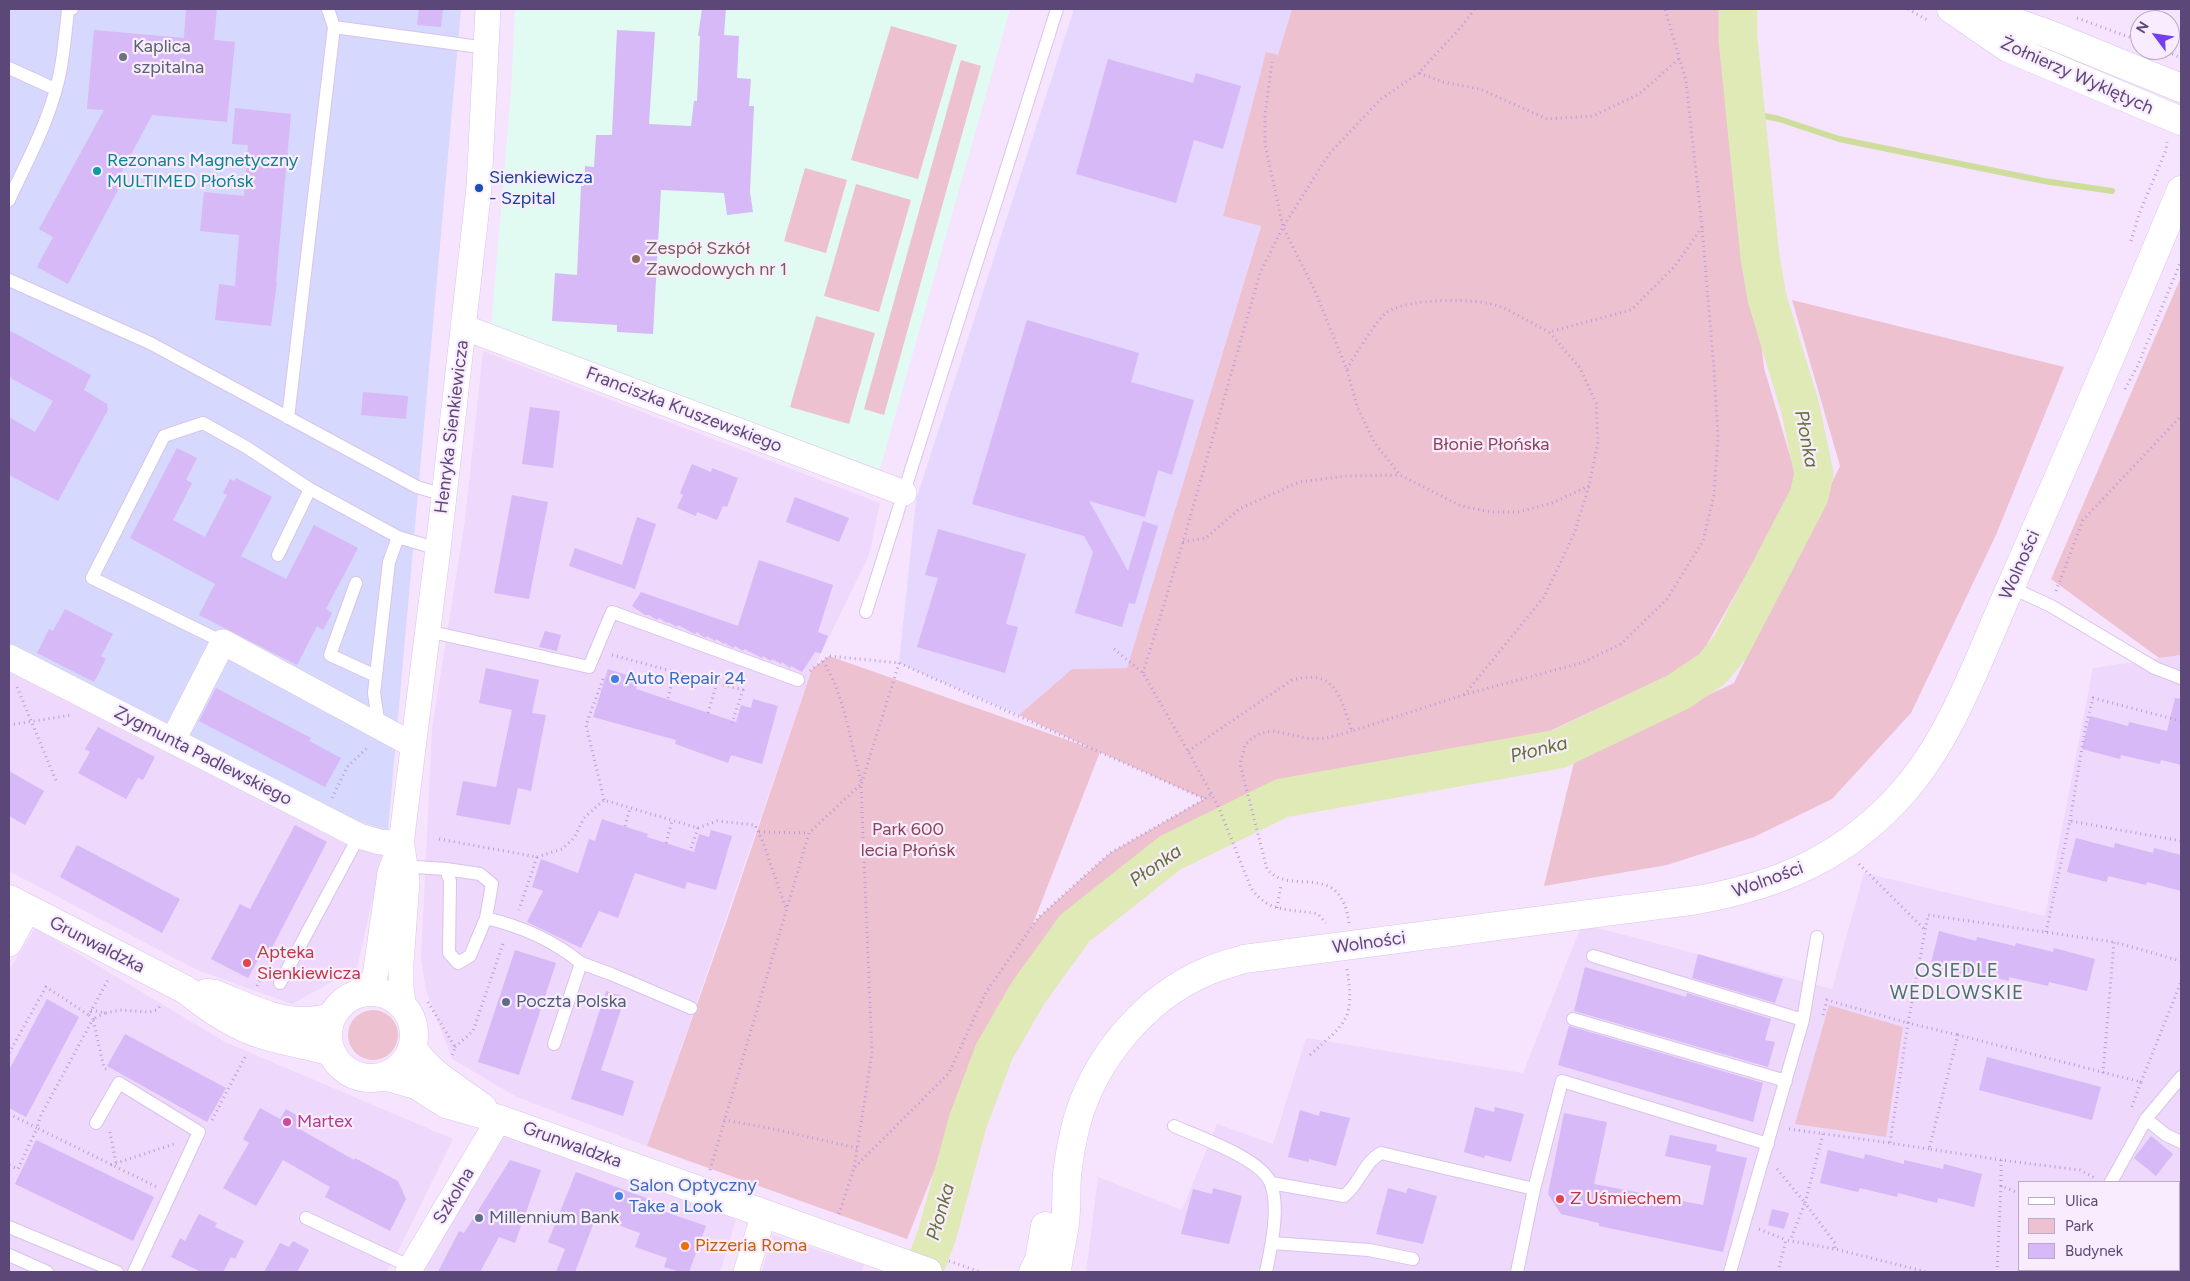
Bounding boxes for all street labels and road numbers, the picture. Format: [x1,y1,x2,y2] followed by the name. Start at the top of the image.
[1997,33,2157,119] street label: Żołnierzy Wyklętych
[431,339,473,515] street label: Henryka Sienkiewicza
[583,363,785,457] street label: Franciszka Kruszewskiego
[1995,527,2045,603] street label: Wolności
[110,702,296,810] street label: Zygmunta Padlewskiego
[1730,857,1806,903] street label: Wolności
[46,912,148,978] street label: Grunwaldzka
[1331,927,1407,959] street label: Wolności
[520,1117,624,1173] street label: Grunwaldzka
[429,1164,479,1228] street label: Szkolna

